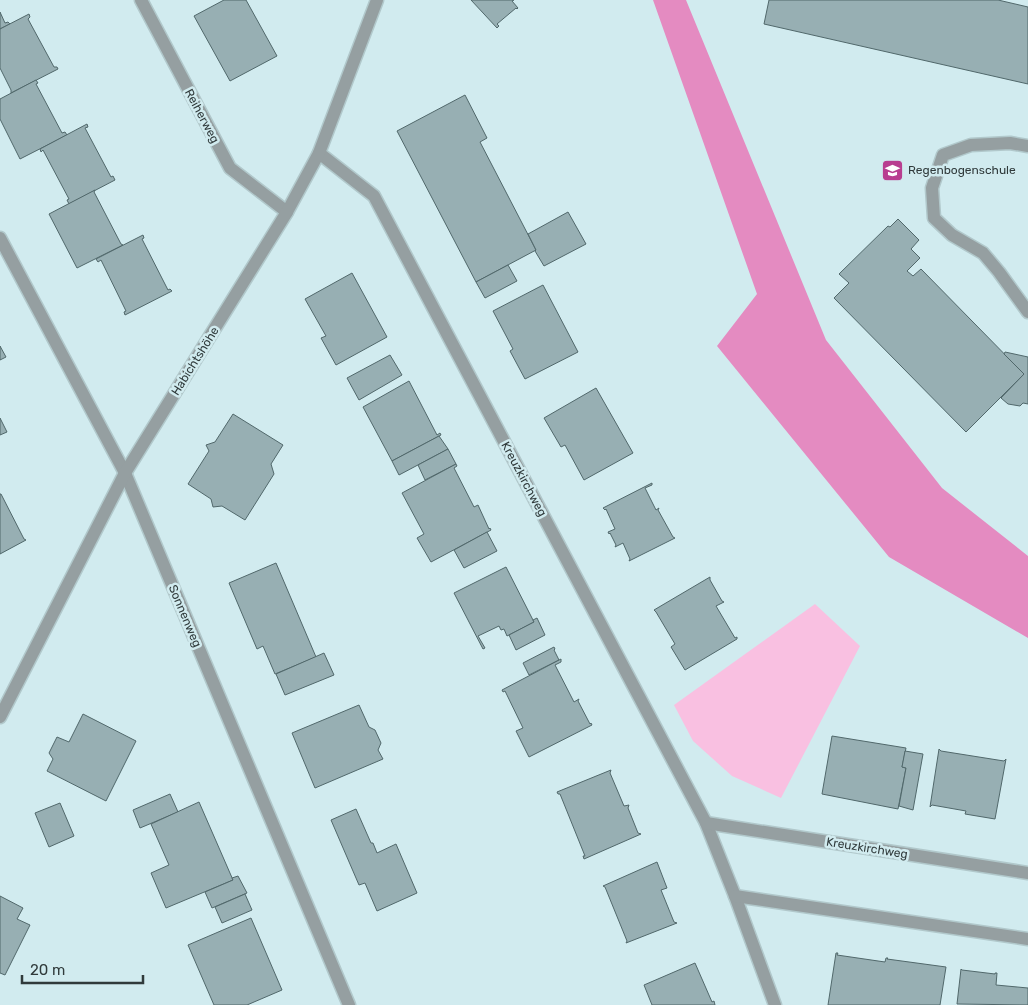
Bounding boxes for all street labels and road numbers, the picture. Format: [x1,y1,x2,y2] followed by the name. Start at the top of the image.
[182,87,222,145] street label: Reiherweg
[168,324,222,398] street label: Habichtshöhe
[498,439,550,519] street label: Kreuzkirchweg
[166,583,204,649] street label: Sonnenweg
[825,835,909,861] street label: Kreuzkirchweg

